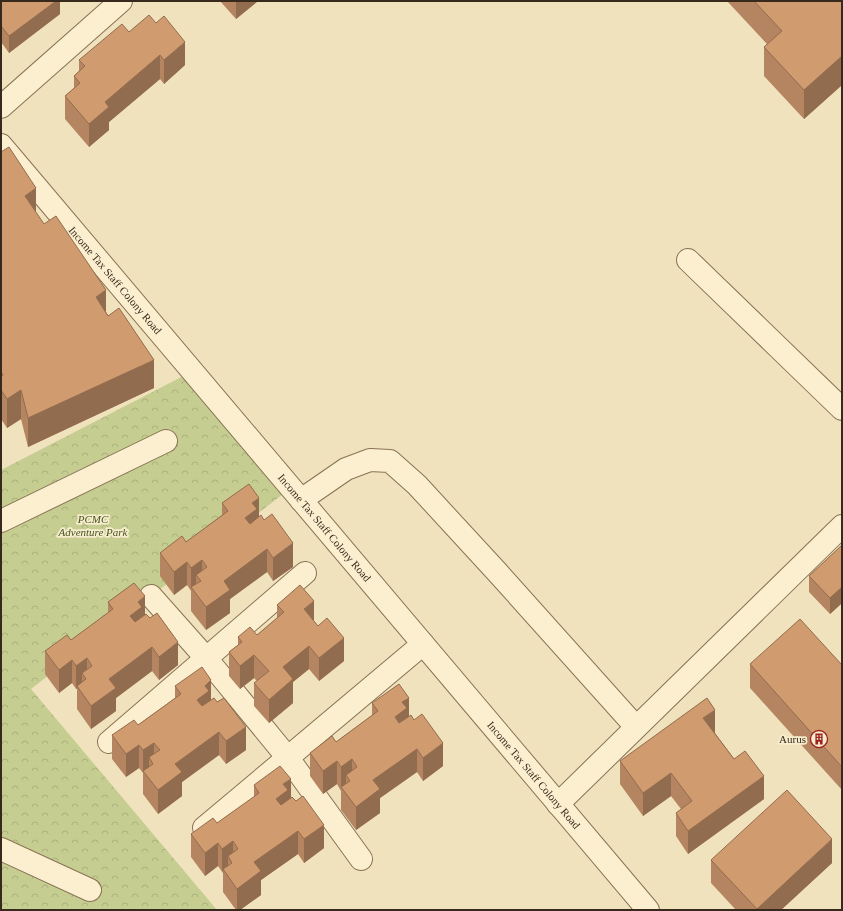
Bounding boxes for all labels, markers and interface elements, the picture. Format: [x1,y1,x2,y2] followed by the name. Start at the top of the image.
[66,224,164,337] street label: Income Tax Staff Colony Road
[276,471,374,584] street label: Income Tax Staff Colony Road
[58,513,129,538] park label: PCMC Adventure Park
[485,719,583,831] street label: Income Tax Staff Colony Road
[809,729,829,749] building icon: Aurus
[779,733,806,745] place label: Aurus

